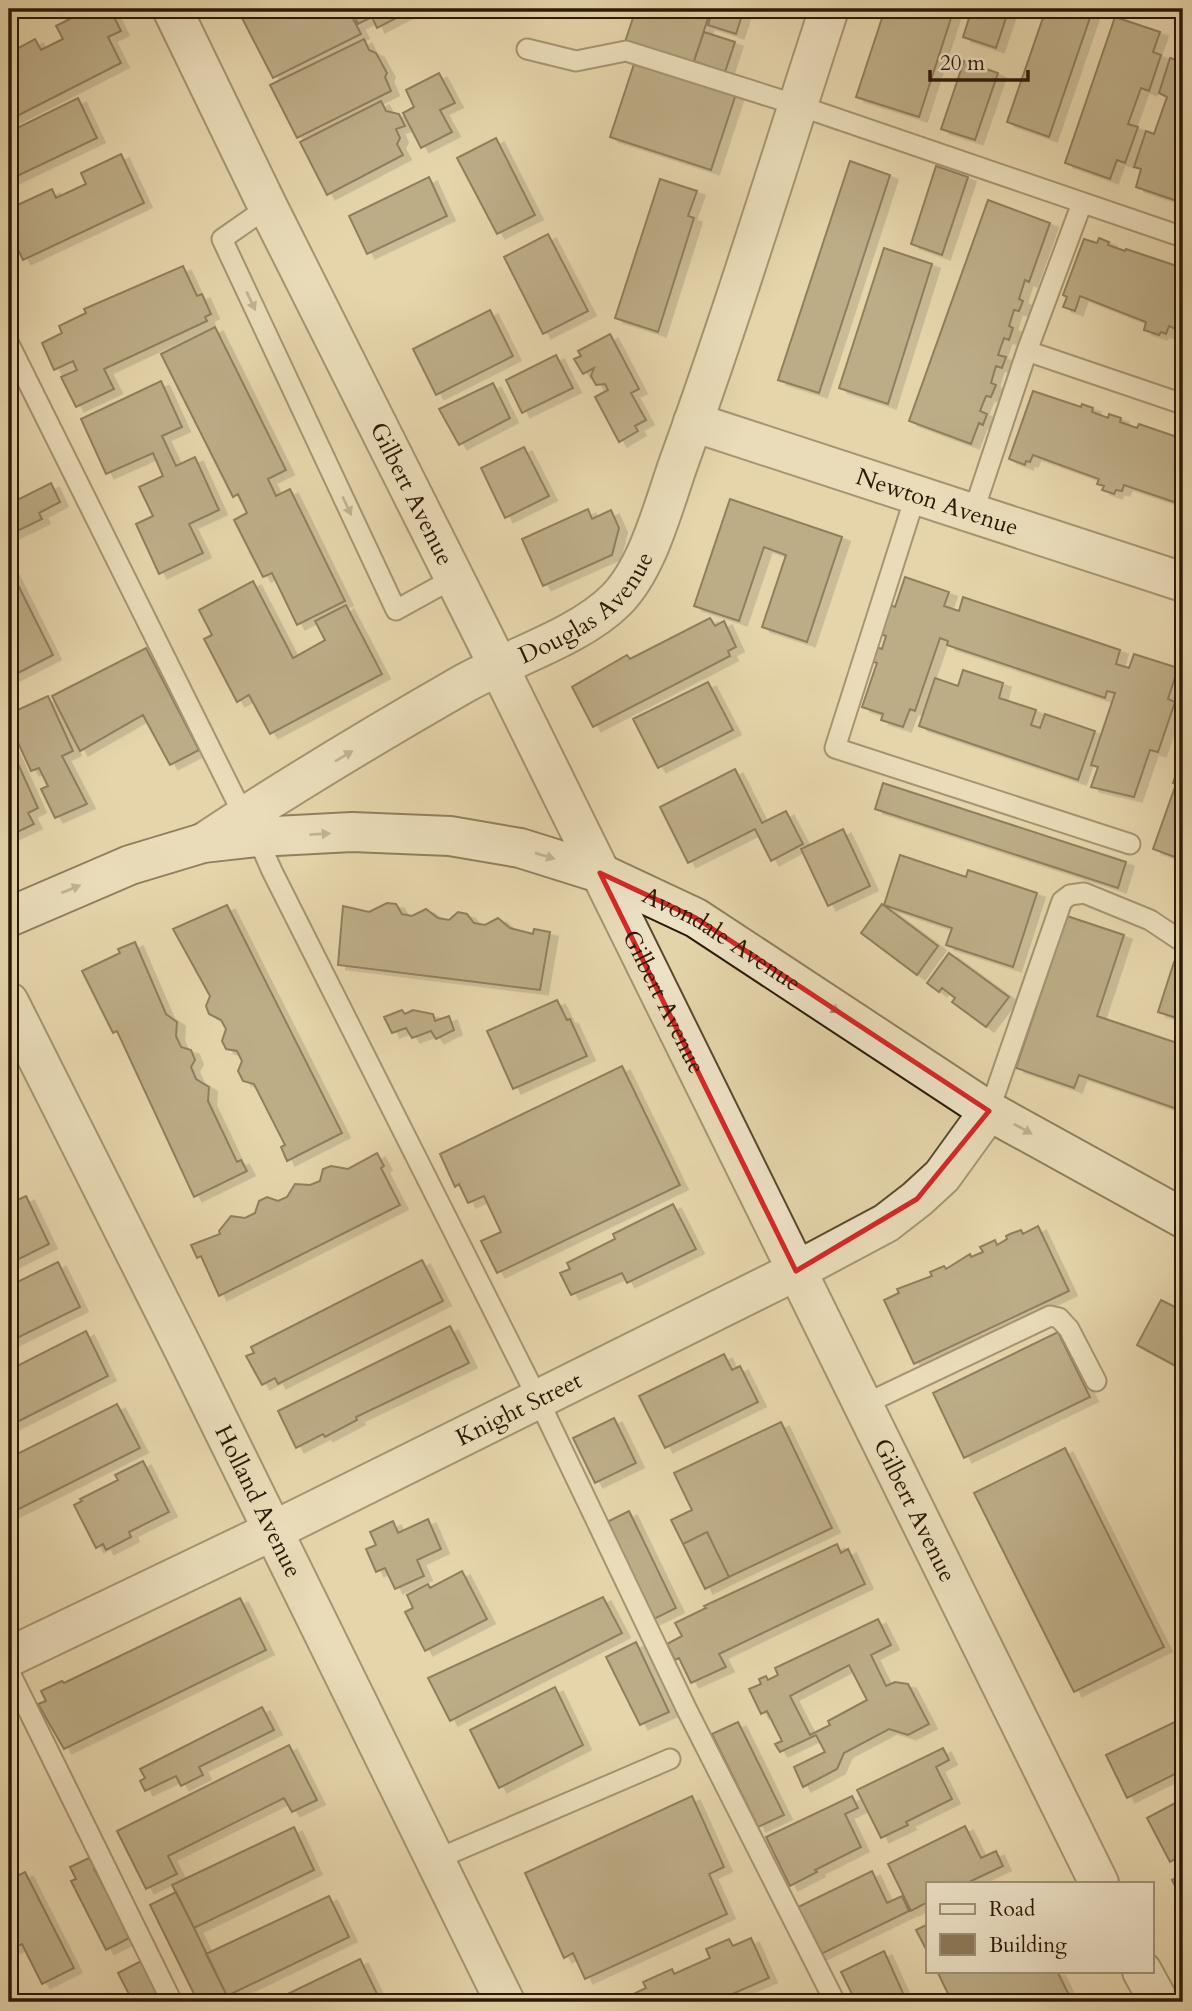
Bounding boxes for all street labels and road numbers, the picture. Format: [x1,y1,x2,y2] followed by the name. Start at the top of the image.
[362,417,461,571] street label: Gilbert Avenue
[852,460,1023,544] street label: Newton Avenue
[513,546,662,672] street label: Douglas Avenue
[637,879,807,1000] street label: Avondale Avenue
[614,925,713,1079] street label: Gilbert Avenue
[450,1364,588,1454] street label: Knight Street
[206,1419,310,1583] street label: Holland Avenue
[865,1433,964,1588] street label: Gilbert Avenue

